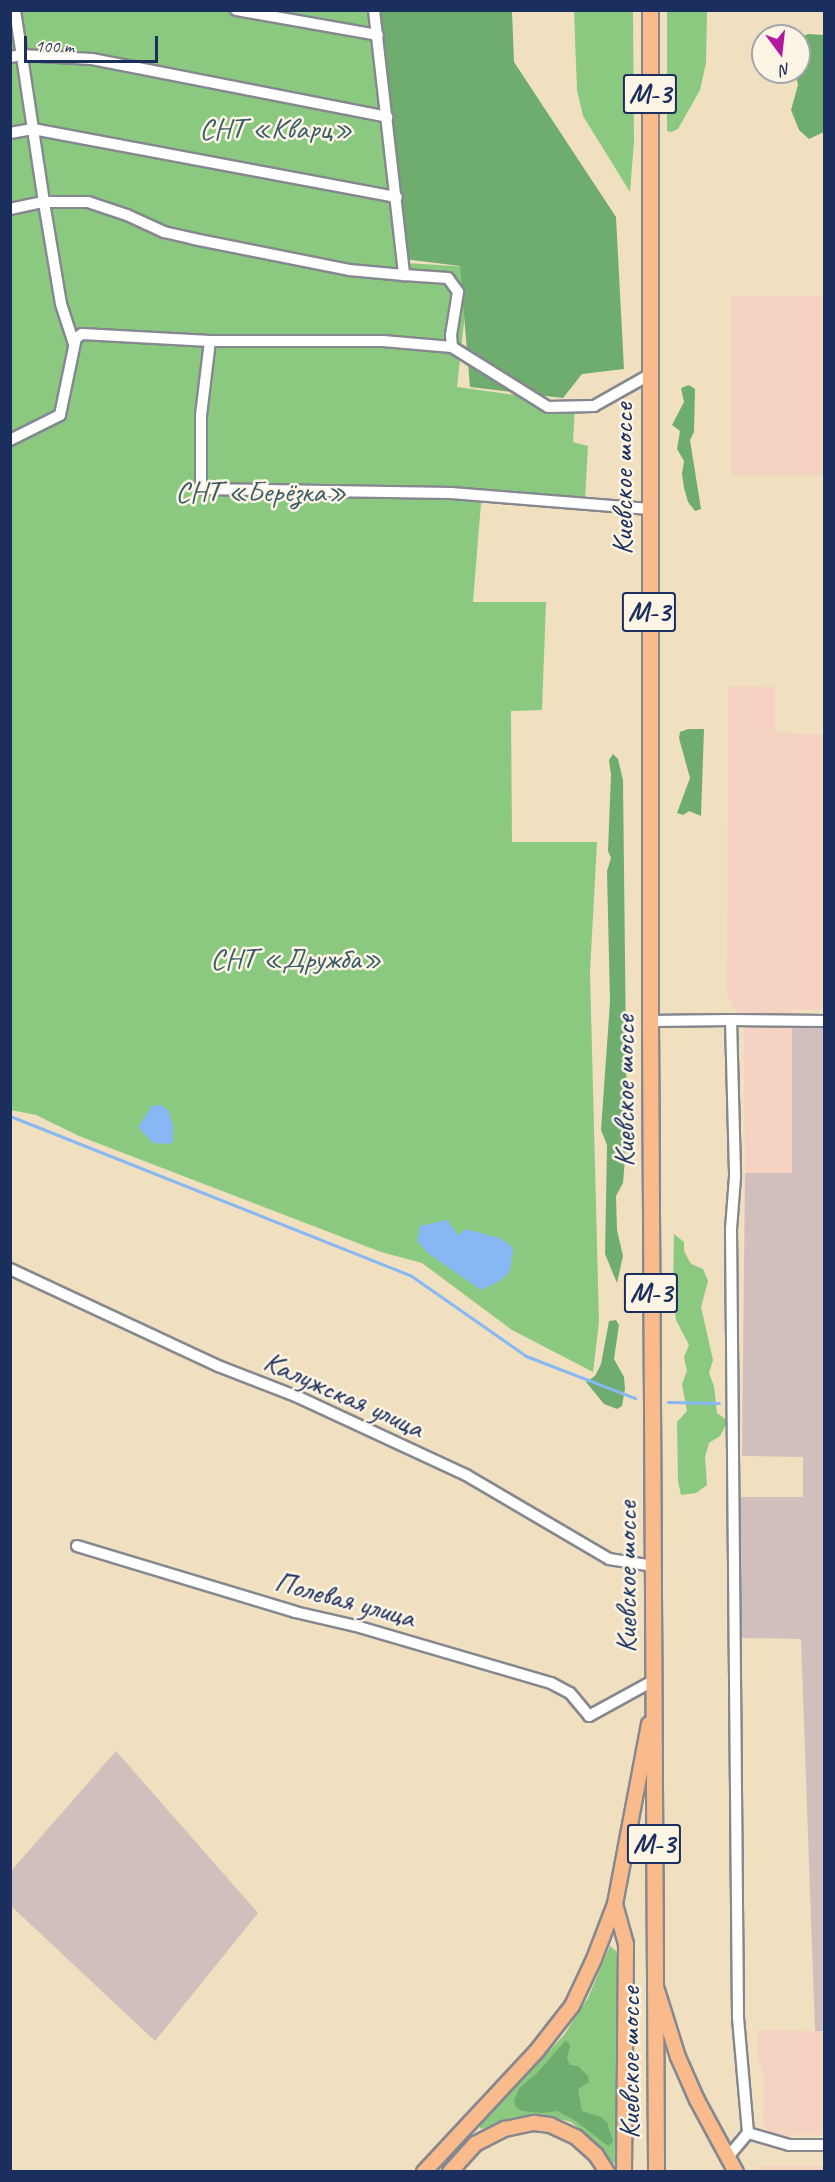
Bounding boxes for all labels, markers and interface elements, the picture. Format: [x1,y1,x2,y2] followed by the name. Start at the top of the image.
[27,24,160,62] scale bar
[751,24,811,84] north arrow
[35,35,74,57] text: 100 m
[778,59,793,80] text: N
[622,69,678,119] road number: М-3
[199,110,353,146] park label: СНТ «Кварц»
[604,403,640,555] street label: Киевское шоссе
[175,473,347,509] park label: СНТ «Берёзка»
[620,587,678,637] road number: М-3
[210,940,382,976] park label: СНТ «Дружба»
[606,1015,642,1167] street label: Киевское шоссе
[622,1268,680,1318] road number: М-3
[257,1342,431,1446] street label: Калужская улица
[608,1501,644,1653] street label: Киевское шоссе
[270,1563,420,1635] street label: Полевая улица
[626,1819,682,1869] road number: М-3
[611,1987,647,2139] street label: Киевское шоссе

